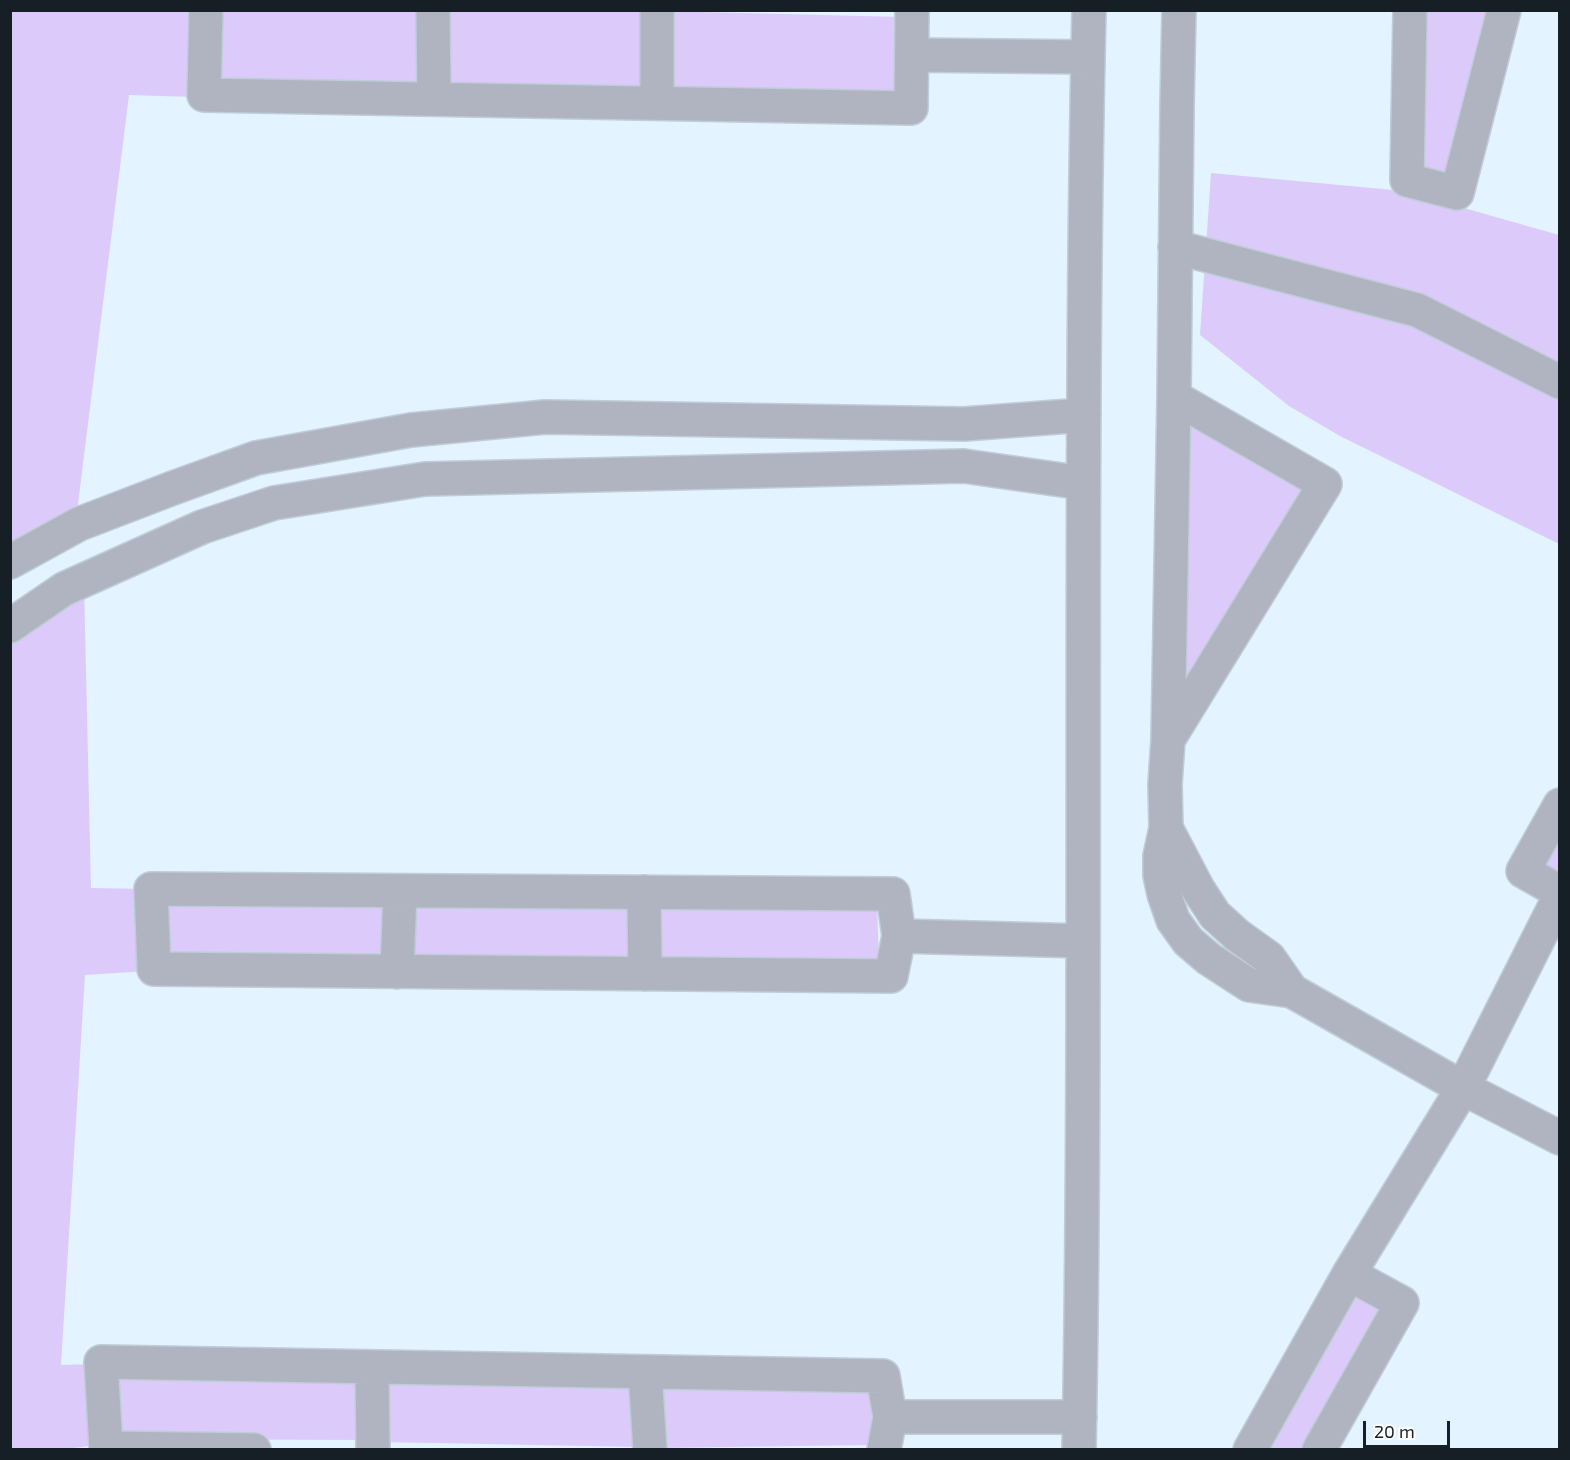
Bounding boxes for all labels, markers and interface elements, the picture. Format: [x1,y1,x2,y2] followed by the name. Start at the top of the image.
[1366,1409,1453,1447] scale bar
[1374,1420,1415,1442] text: 20 m

